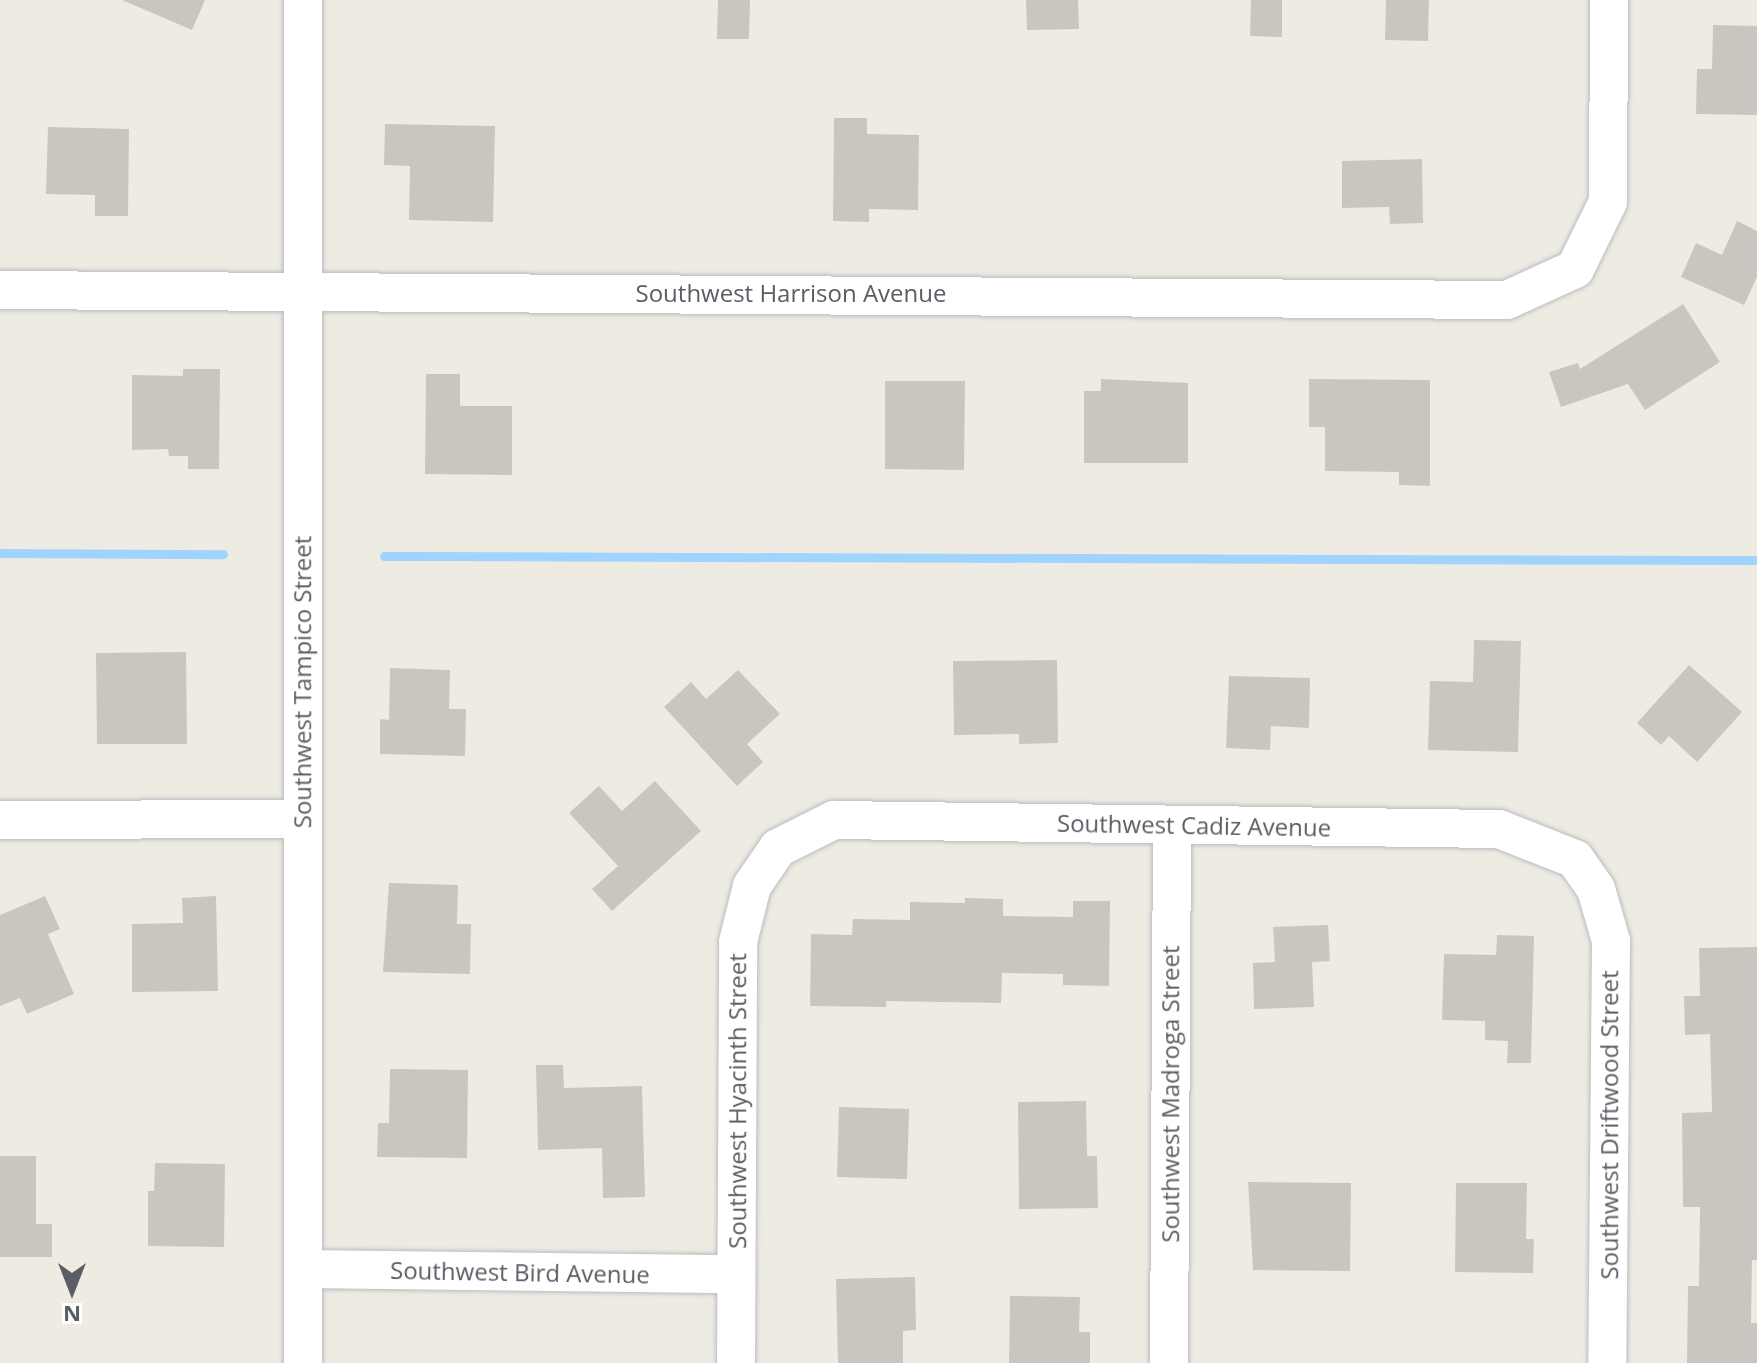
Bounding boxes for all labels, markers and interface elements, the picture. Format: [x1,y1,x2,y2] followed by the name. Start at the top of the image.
[636,279,946,307] street label: Southwest Harrison Avenue
[288,536,316,828] street label: Southwest Tampico Street
[1057,808,1331,842] street label: Southwest Cadiz Avenue
[1156,945,1184,1243] street label: Southwest Madroga Street
[723,953,751,1249] street label: Southwest Hyacinth Street
[1595,970,1623,1280] street label: Southwest Driftwood Street
[32,1251,112,1331] north arrow
[390,1255,650,1289] street label: Southwest Bird Avenue
[63,1300,81,1330] text: N

